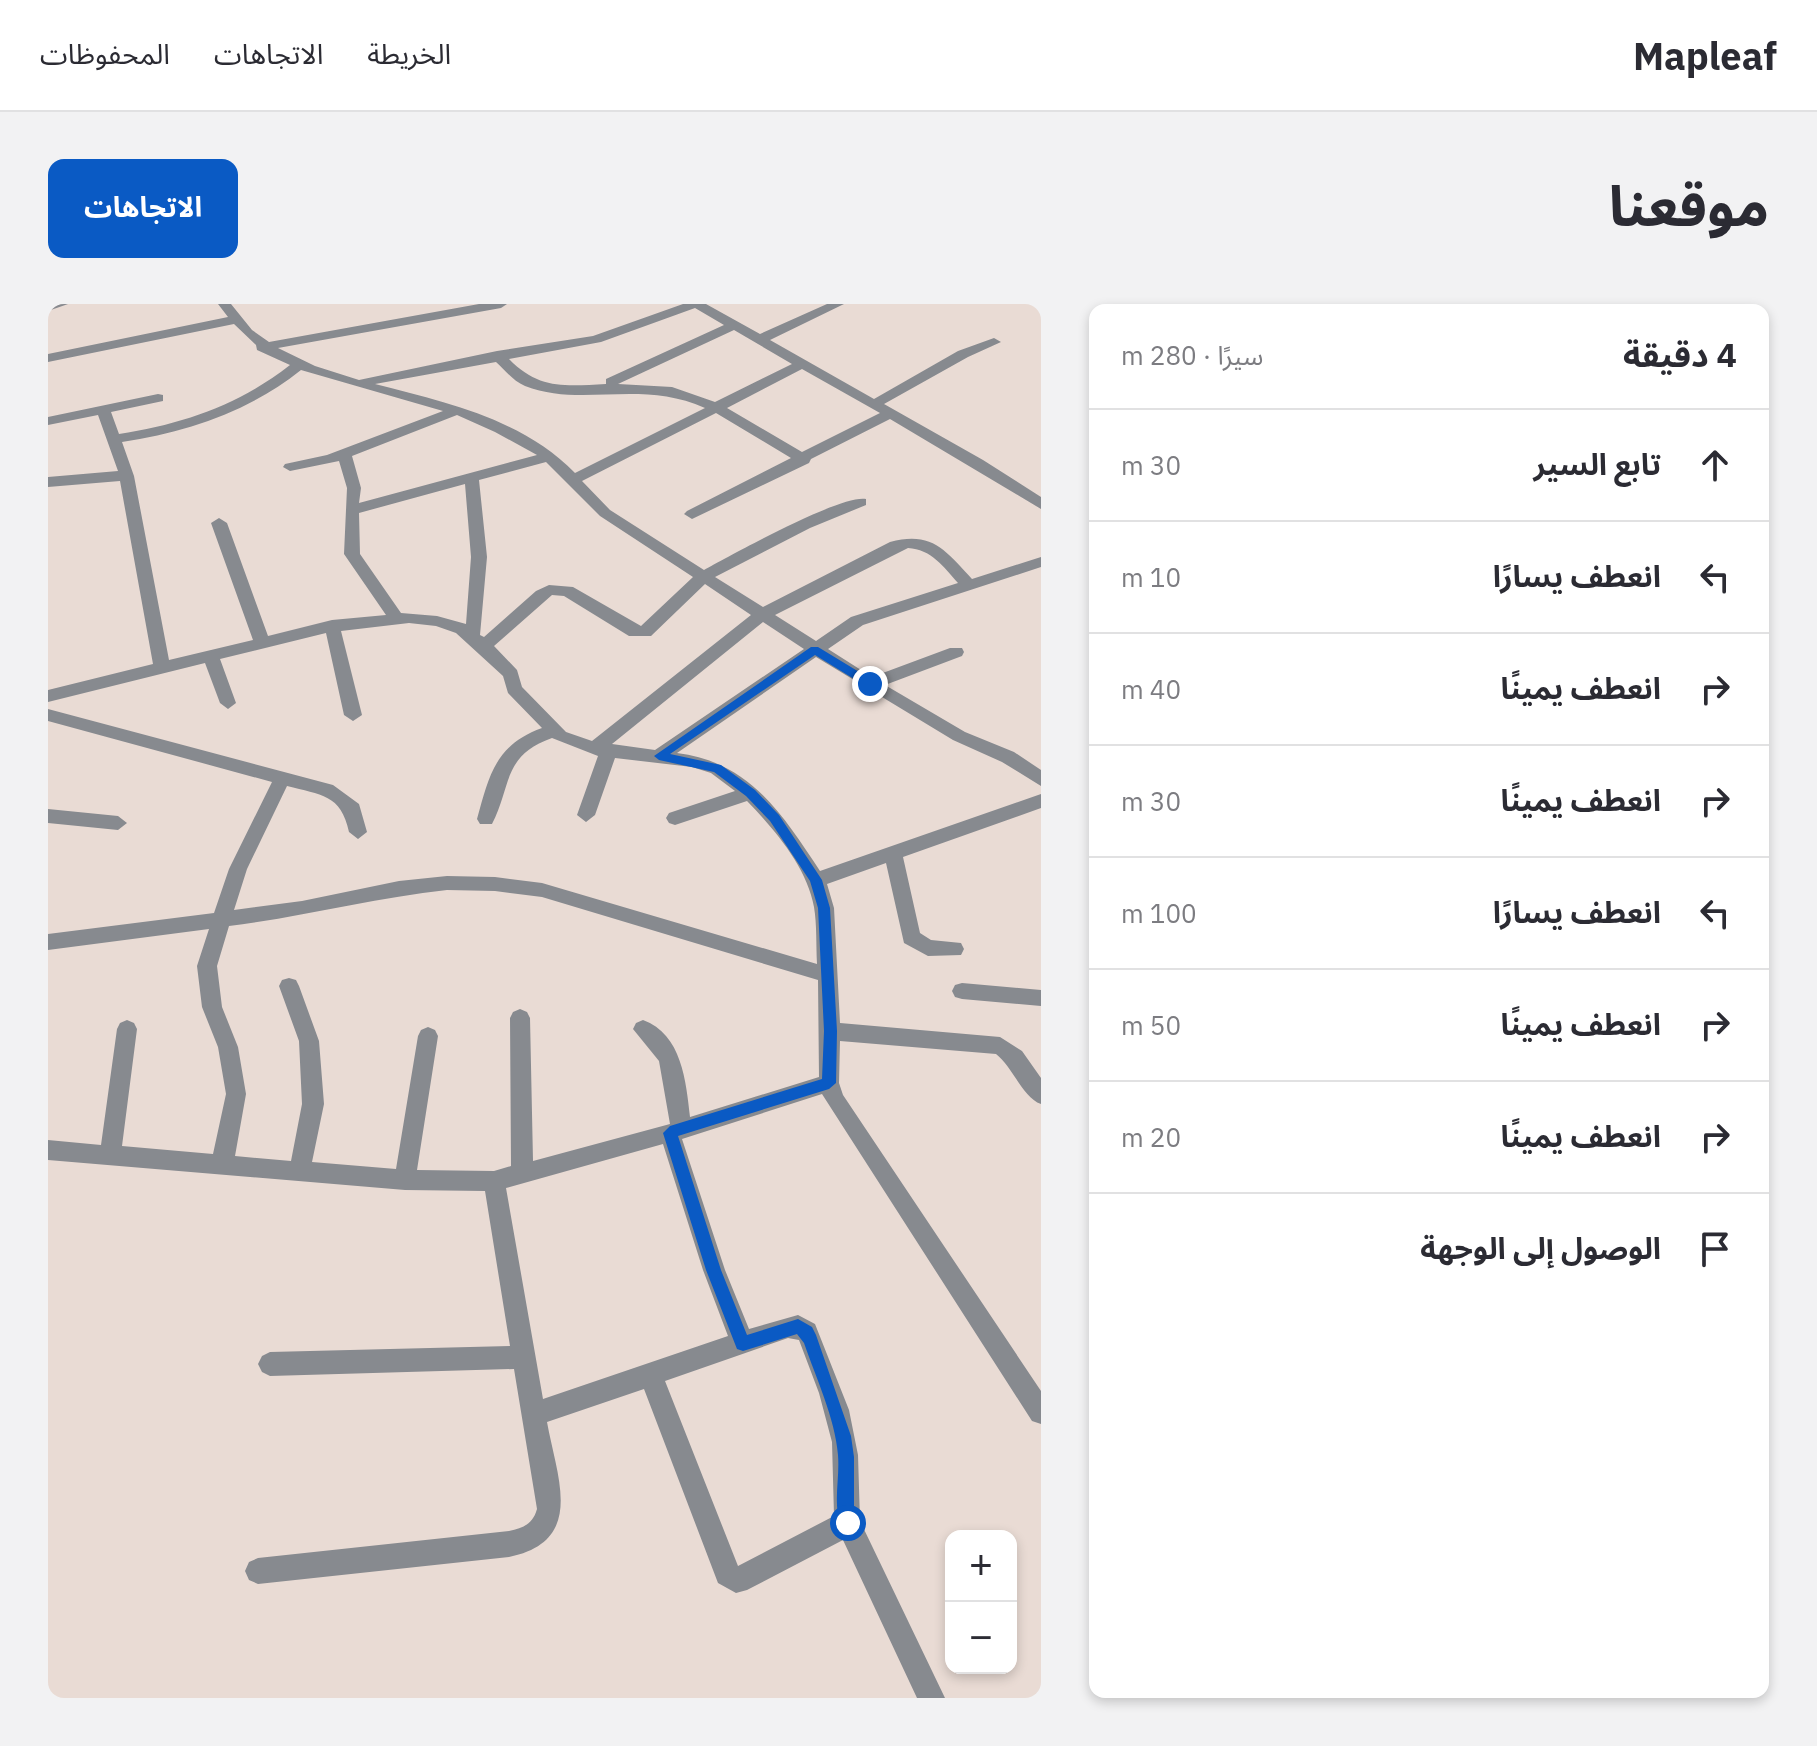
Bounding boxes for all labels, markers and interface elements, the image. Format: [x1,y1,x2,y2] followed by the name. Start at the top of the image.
[1633,31,1777,80] text: Mapleaf
[40,35,170,72] text: المحفوظات
[214,35,323,72] text: الاتجاهات
[367,35,451,72] text: الخريطة
[48,159,238,258] button: الاتجاهات
[1609,169,1769,241] text: موقعنا
[1623,332,1737,376] text: 4 دقيقة
[1121,338,1263,372] text: سيرًا · 280 m
[1693,443,1737,487] icon: ahead
[1534,444,1661,483] text: تابع السير
[1121,448,1181,482] text: 30 m
[1693,555,1737,599] icon: left
[1493,556,1661,595] text: انعطف يسارًا
[1121,560,1181,594] text: 10 m
[852,666,888,702] route end
[1693,667,1737,711] icon: right
[1501,668,1661,707] text: انعطف يمينًا
[1121,672,1181,706] text: 40 m
[1693,779,1737,823] icon: right
[1501,780,1661,819] text: انعطف يمينًا
[1121,784,1181,818] text: 30 m
[1693,891,1737,935] icon: left
[1493,892,1661,931] text: انعطف يسارًا
[1121,896,1197,930] text: 100 m
[1693,1003,1737,1047] icon: right
[1501,1004,1661,1043] text: انعطف يمينًا
[1121,1008,1181,1042] text: 50 m
[1693,1115,1737,1159] icon: right
[1501,1116,1661,1155] text: انعطف يمينًا
[1121,1120,1181,1154] text: 20 m
[1693,1227,1737,1271] icon: arrive
[1420,1228,1661,1267] text: الوصول إلى الوجهة
[830,1505,866,1541] route start
[945,1530,1017,1674] map controls
[945,1530,1017,1602] button: +
[945,1602,1017,1674] button: −

